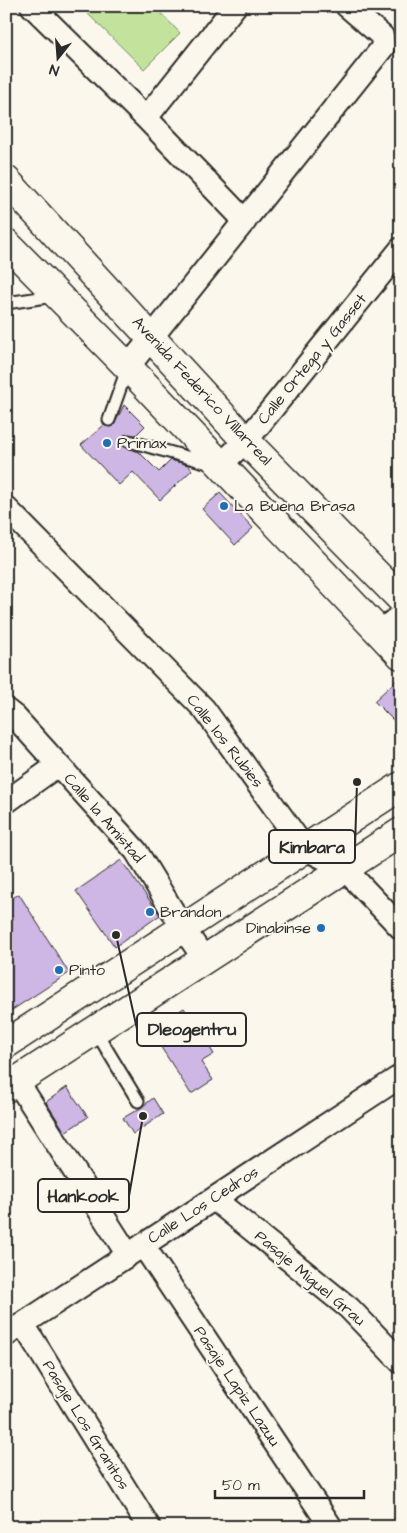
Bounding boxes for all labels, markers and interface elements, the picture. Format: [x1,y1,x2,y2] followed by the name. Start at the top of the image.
[32,32,82,82] north arrow
[47,59,62,80] text: N
[252,288,373,430] street label: Calle Ortega y Gasset
[127,312,277,470] street label: Avenida Federico Villarreal
[117,432,167,454] place label: Primax
[101,437,113,449] marker: Primax
[234,495,355,517] place label: La Buena Brasa
[218,500,230,512] marker: La Buena Brasa
[182,690,268,792] street label: Calle los Rubies
[59,768,149,868] street label: Calle la Amistad
[269,830,355,863] callout: Kimbara
[279,835,346,860] text: Kimbara
[160,901,222,923] place label: Brandon
[144,906,156,918] marker: Brandon
[246,917,311,939] place label: Dinabinse
[315,922,327,934] marker: Dinabinse
[69,959,105,981] place label: Pinto
[53,964,65,976] marker: Pinto
[137,1013,246,1046] callout: Dleogentru
[148,1017,236,1043] text: Dleogentru
[143,1161,263,1249] street label: Calle Los Cedros
[38,1179,129,1212] callout: Hankook
[47,1184,120,1209] text: Hankook
[249,1225,370,1332] street label: Pasaje Miguel Grau
[189,1322,285,1450] street label: Pasaje Lapiz Lazuu
[37,1356,135,1494] street label: Pasaje Los Granitos
[215,1468,363,1500] scale bar
[222,1475,260,1496] text: 50 m

